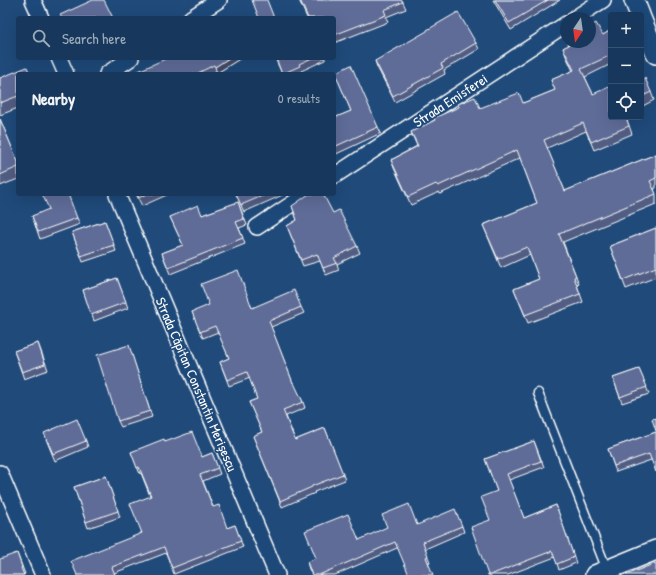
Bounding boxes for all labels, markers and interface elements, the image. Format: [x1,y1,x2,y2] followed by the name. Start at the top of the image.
[560,12,596,48] north arrow
[608,12,644,120] map controls
[608,12,644,48] button: +
[16,16,336,60] search box
[30,27,52,49] icon: search
[62,28,126,49] text: Search here
[608,48,644,84] button: −
[409,69,491,131] street label: Strada Emisferei
[608,84,644,120] button: locate
[32,87,75,110] text: Nearby
[278,89,320,107] text: 0 results
[151,294,243,475] street label: Strada Căpitan Constantin Merișescu

